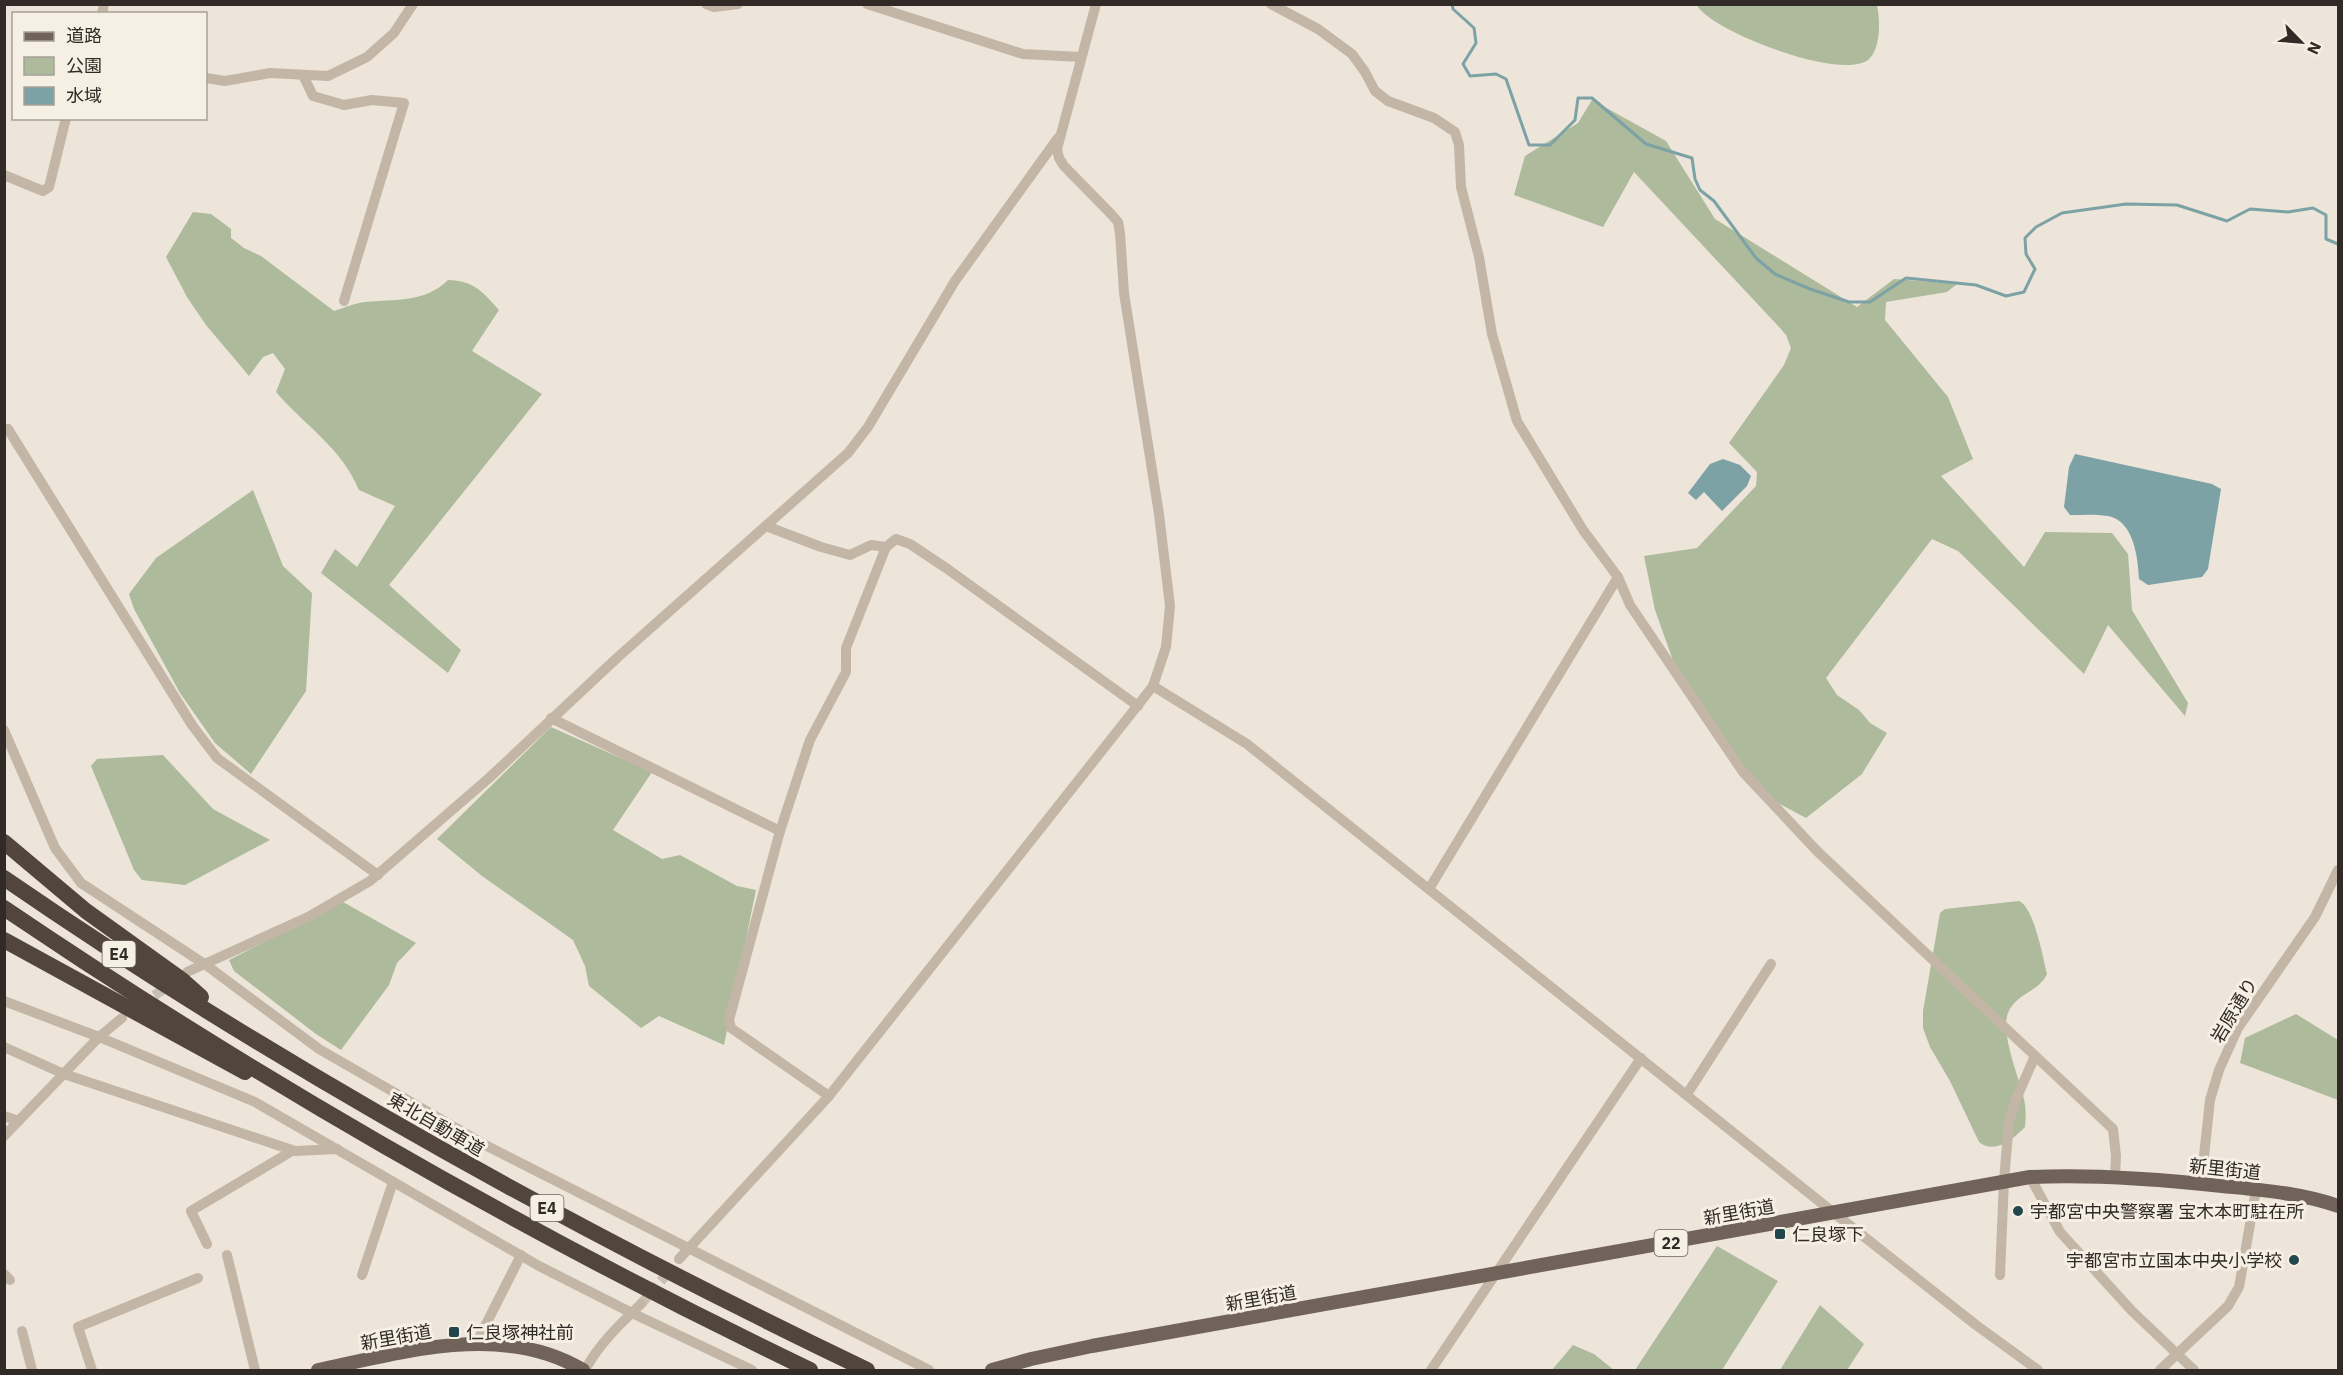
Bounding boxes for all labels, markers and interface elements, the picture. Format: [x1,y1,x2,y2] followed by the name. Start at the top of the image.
[12,12,207,120] legend
[2271,12,2331,72] north arrow
[66,24,102,47] text: 道路
[2303,39,2326,58] text: N
[66,54,102,77] text: 公園
[66,84,102,107] text: 水域
[102,941,136,967] road number: E4
[2206,973,2262,1047] street label: 岩原通り
[383,1087,489,1161] street label: 東北自動車道
[2188,1154,2262,1184] street label: 新里街道
[1702,1194,1776,1230] street label: 新里街道
[530,1195,564,1221] road number: E4
[2030,1200,2304,1223] place label: 宇都宮中央警察署 宝木本町駐在所
[2011,1204,2025,1218] marker: 宇都宮中央警察署 宝木本町駐在所
[1792,1223,1864,1246] place label: 仁良塚下
[1773,1227,1787,1241] marker: 仁良塚下
[1654,1230,1688,1256] road number: 22
[2066,1249,2282,1272] place label: 宇都宮市立国本中央小学校
[2287,1253,2301,1267] marker: 宇都宮市立国本中央小学校
[1224,1280,1298,1316] street label: 新里街道
[359,1319,433,1355] street label: 新里街道
[466,1321,574,1344] place label: 仁良塚神社前
[447,1325,461,1339] marker: 仁良塚神社前

